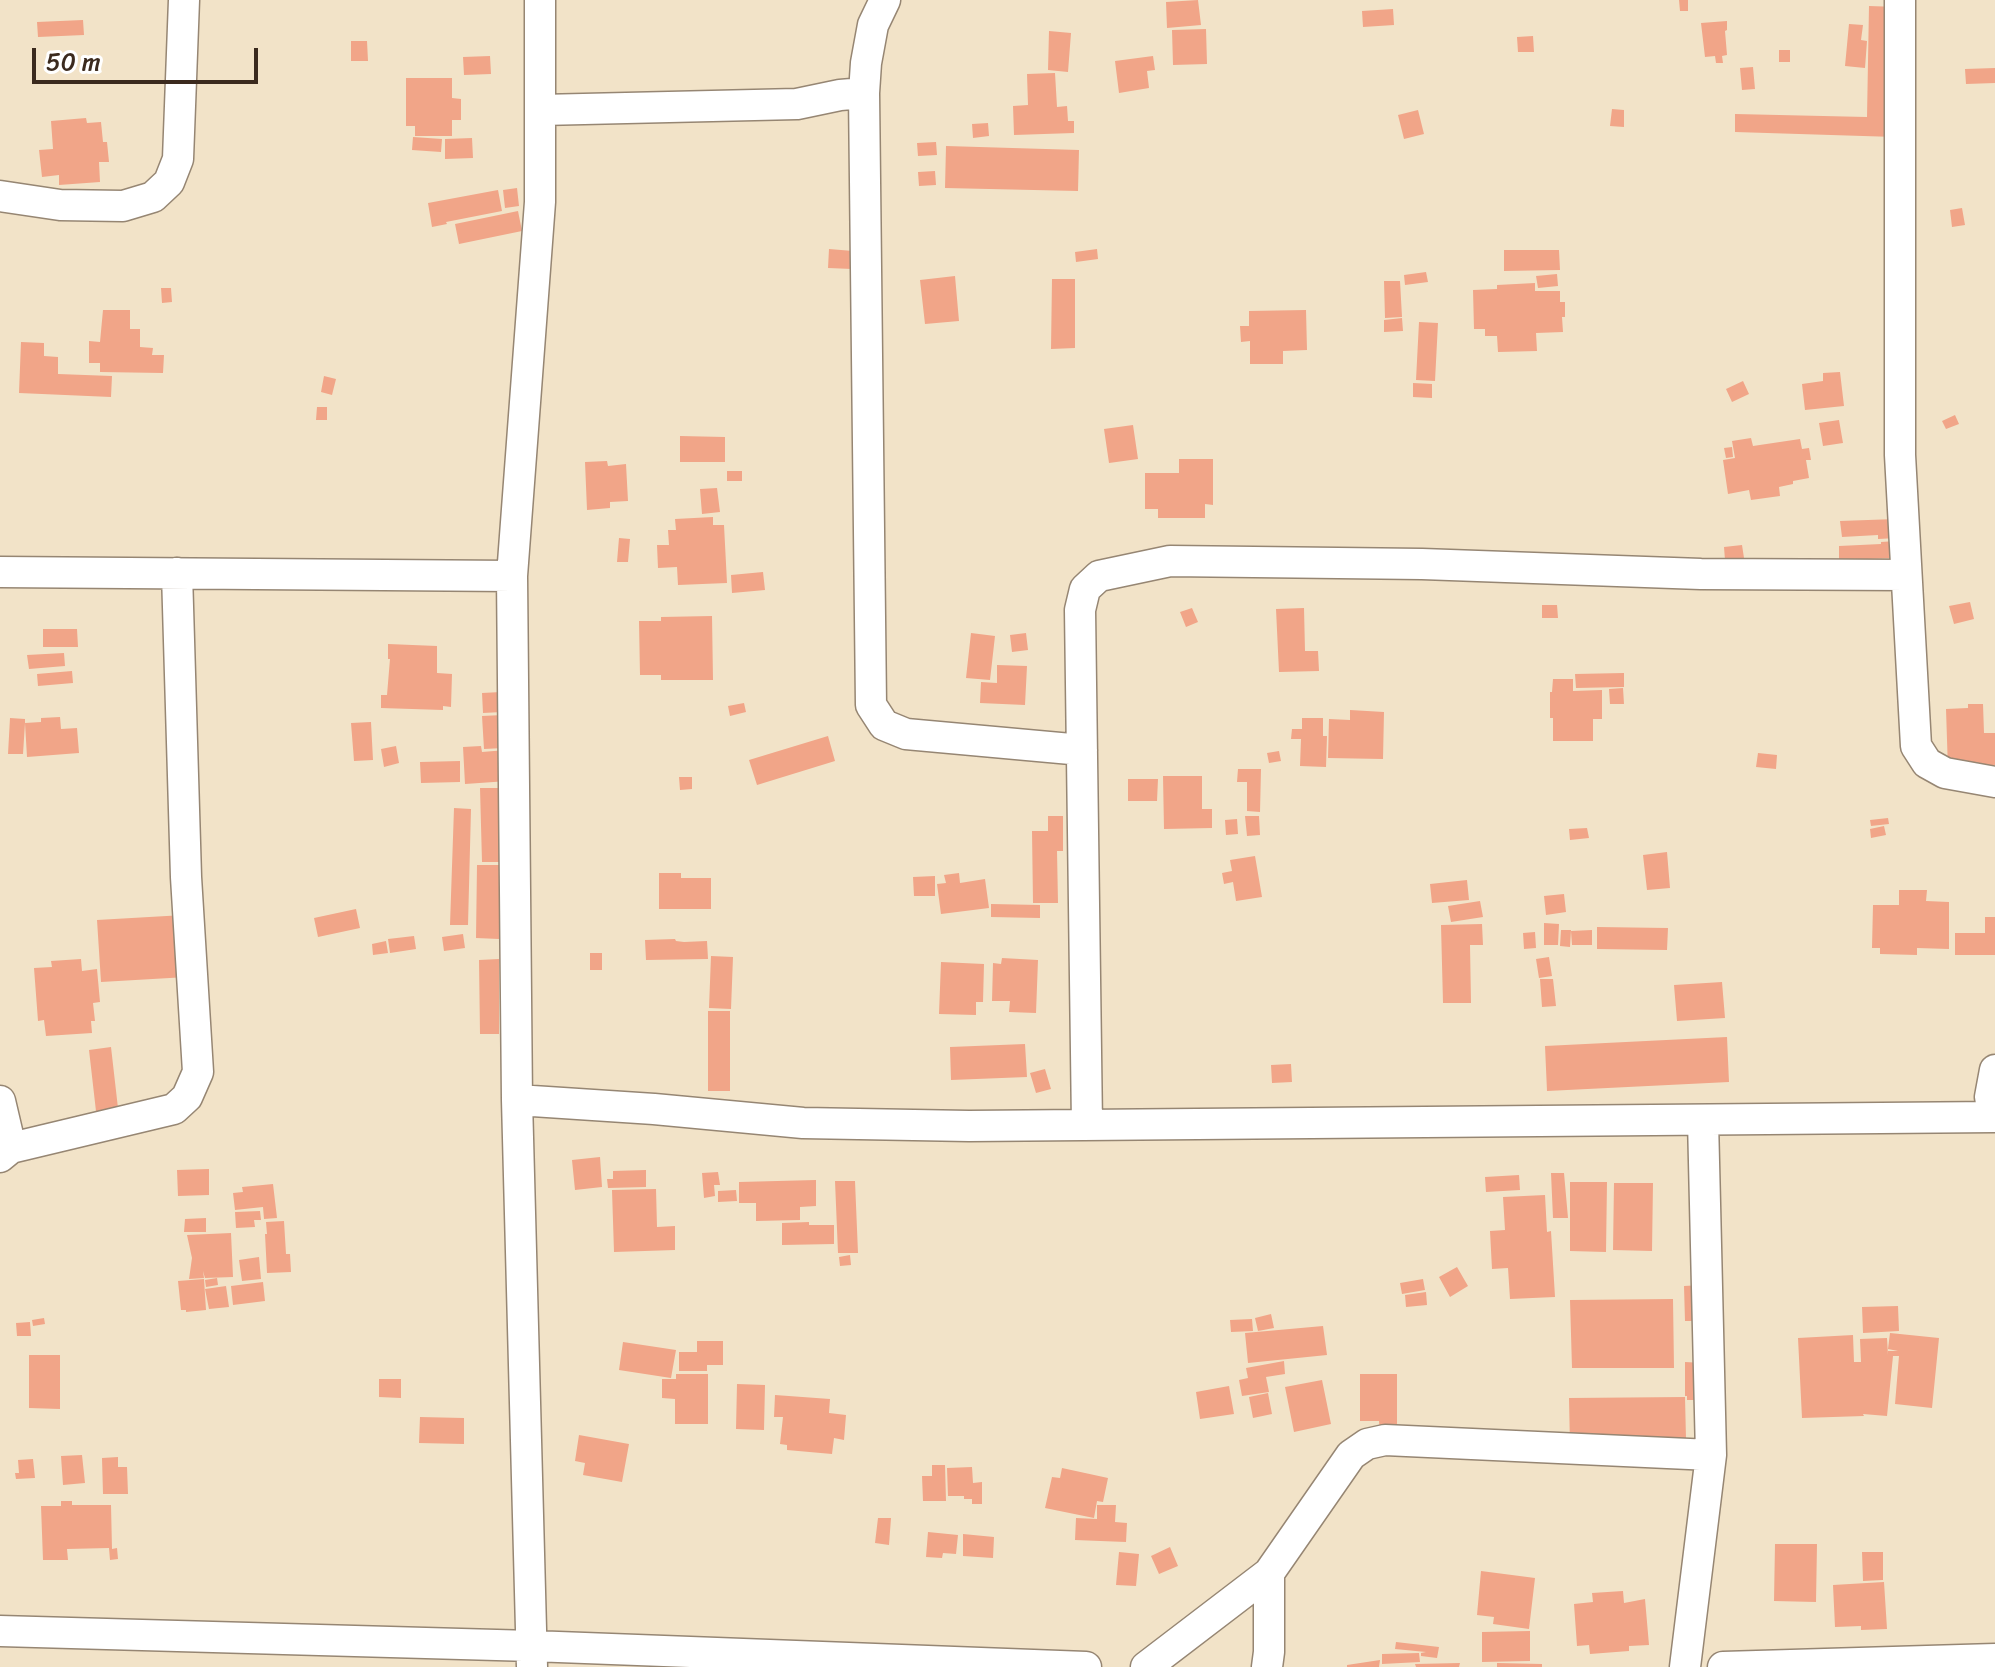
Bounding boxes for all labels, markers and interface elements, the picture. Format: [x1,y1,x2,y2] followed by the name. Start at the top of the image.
[36,32,262,82] scale bar
[46,41,101,83] text: 50 m

